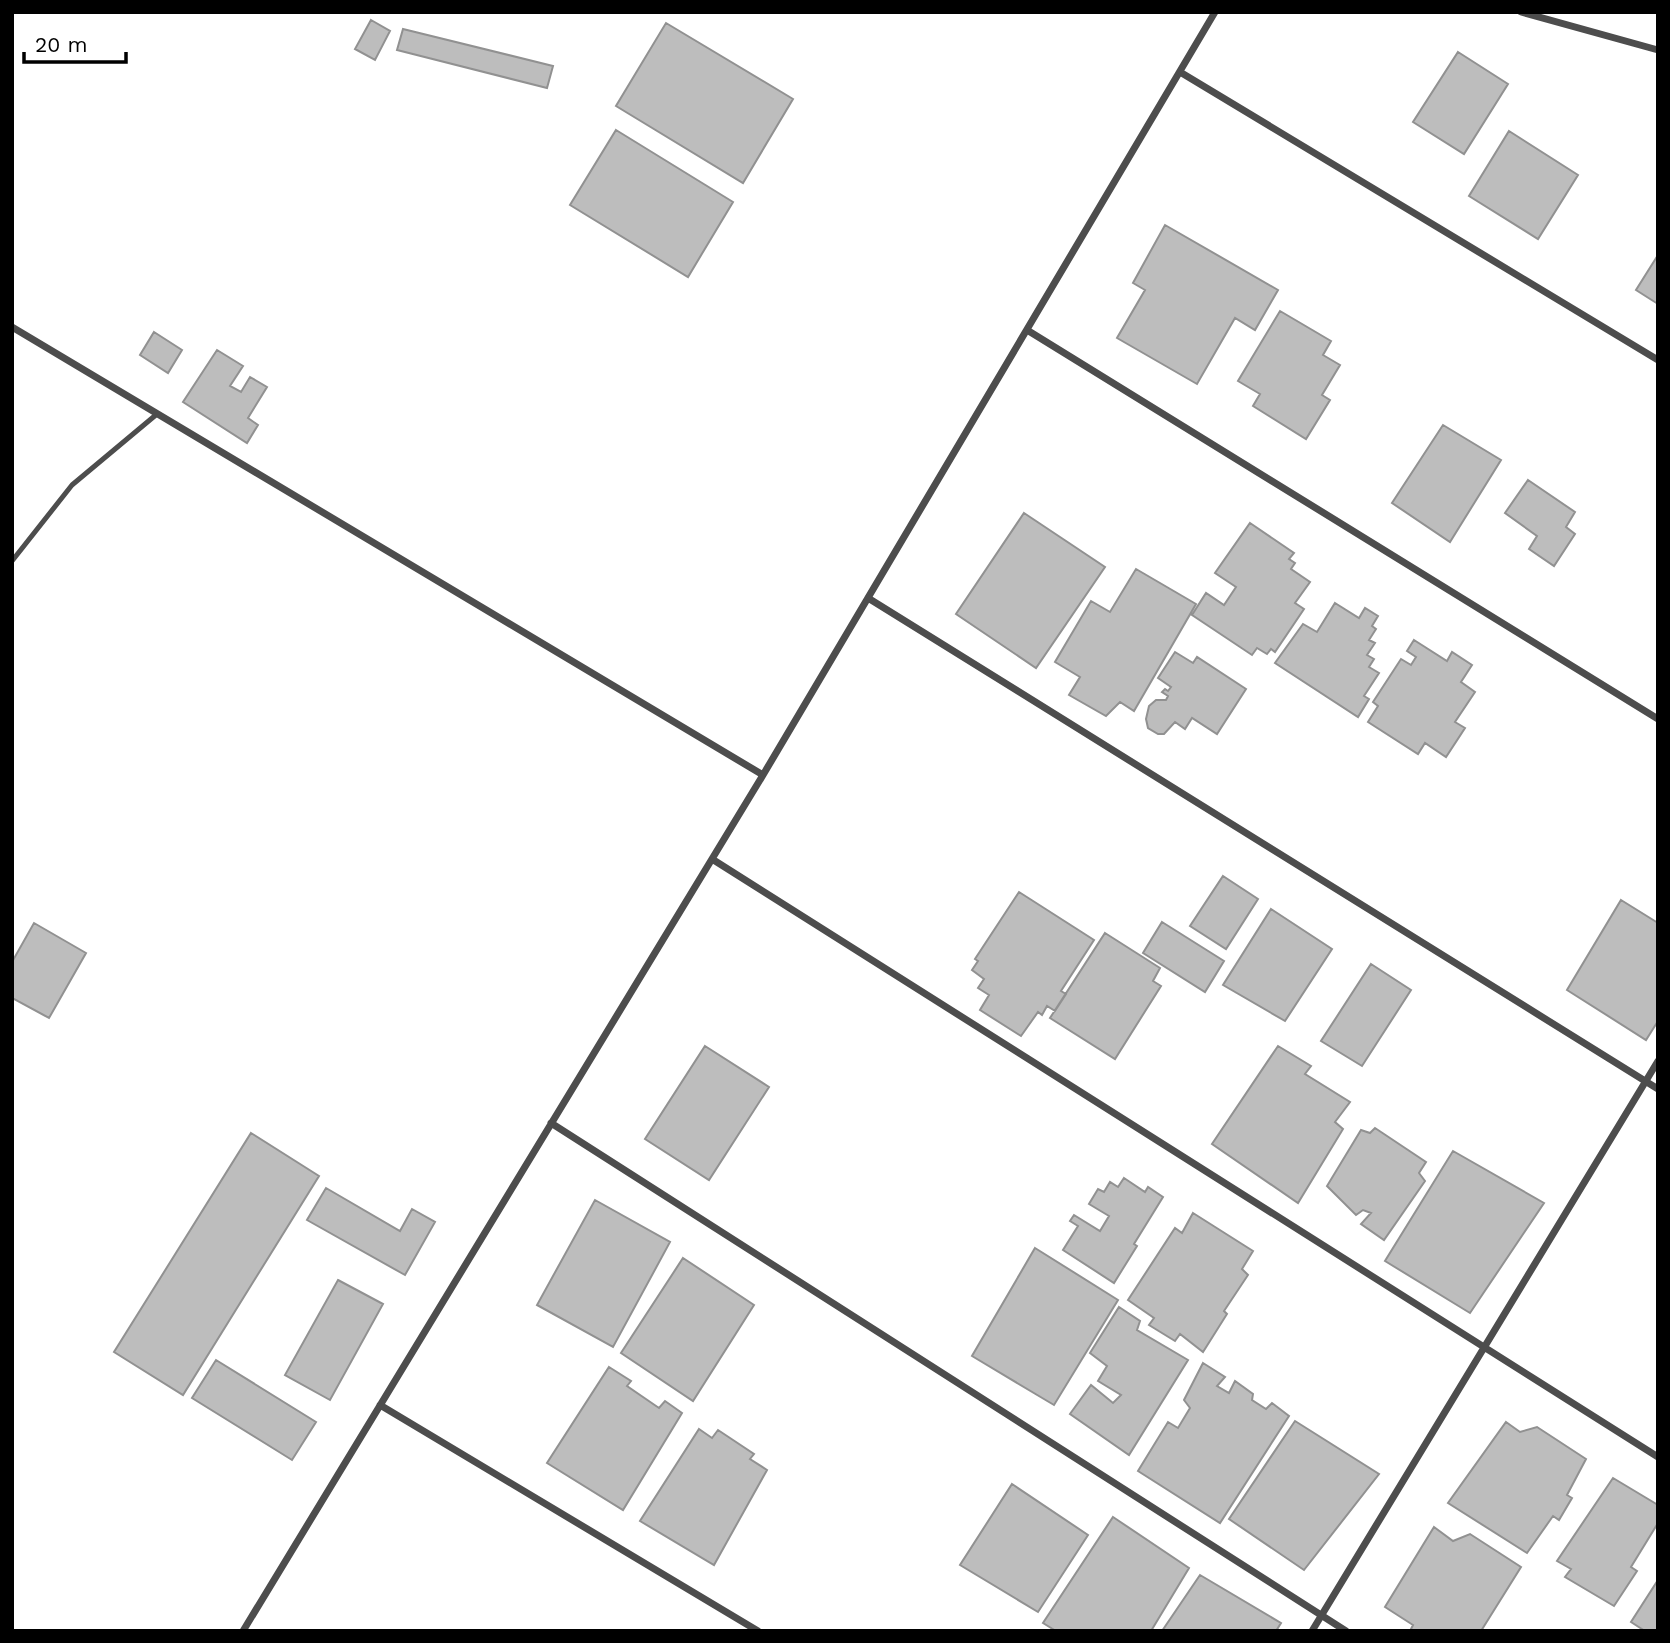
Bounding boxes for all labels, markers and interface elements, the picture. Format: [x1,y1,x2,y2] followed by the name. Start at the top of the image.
[24,21,126,65] scale bar
[35,32,87,57] text: 20 m

